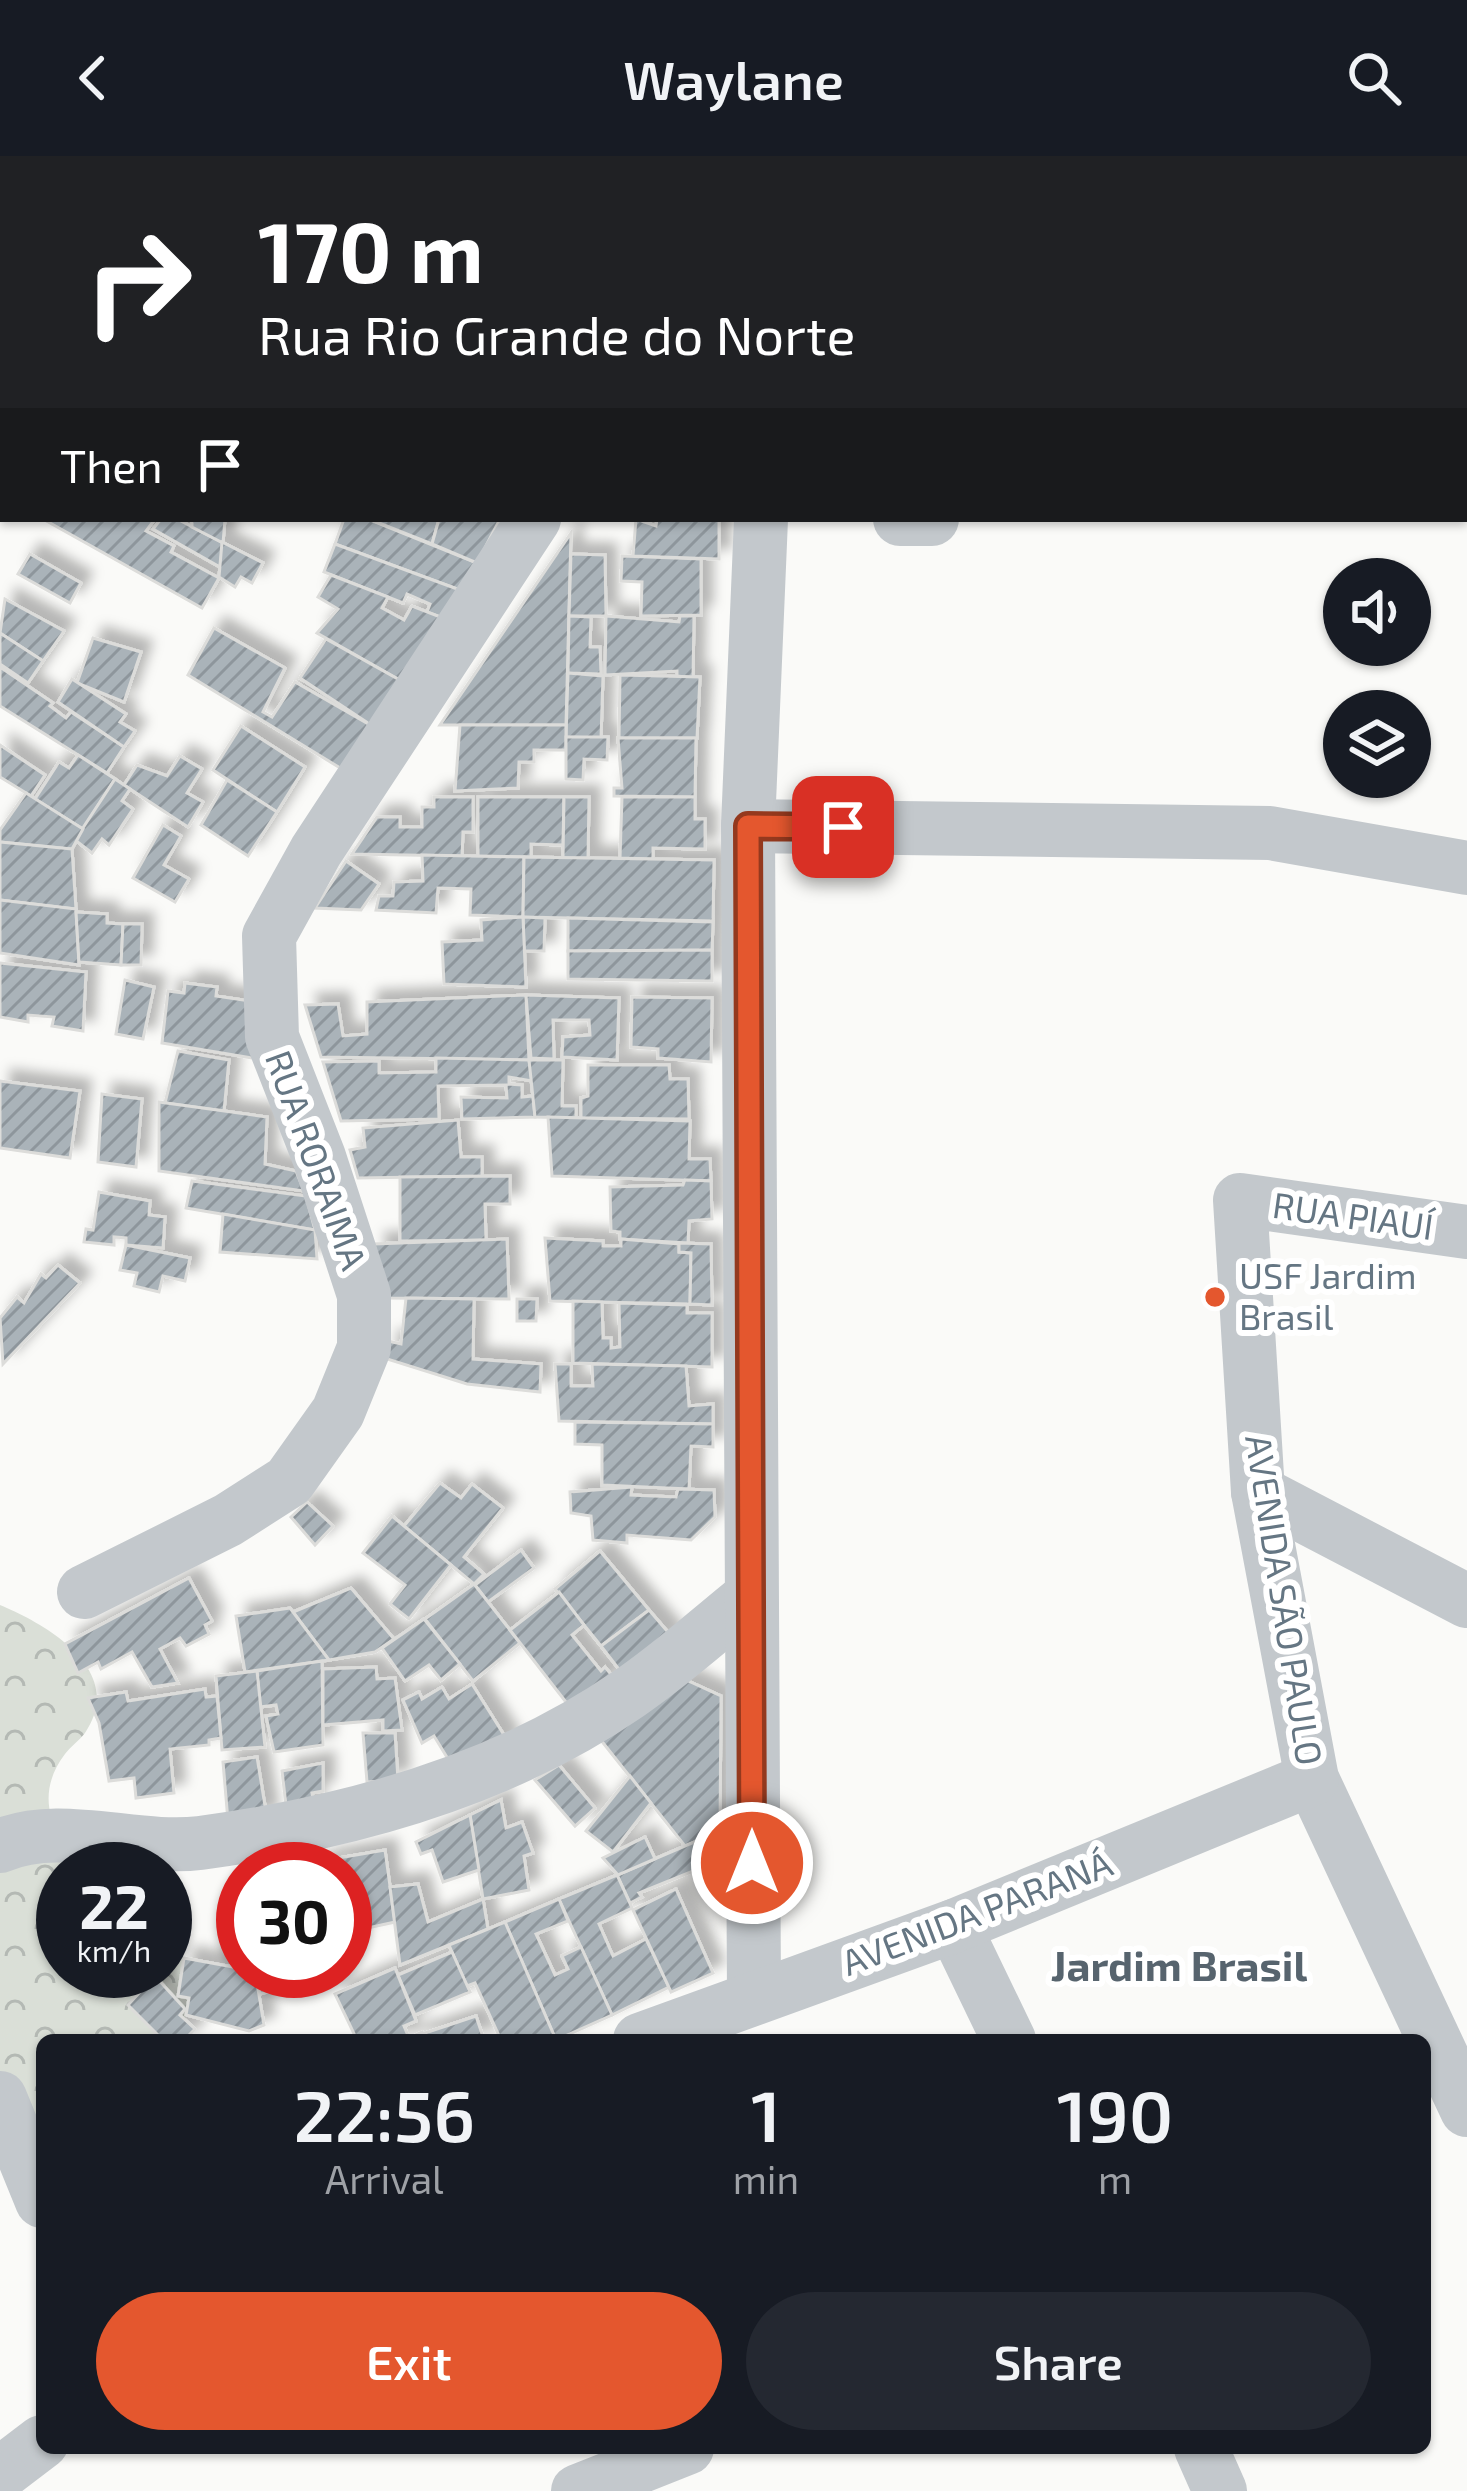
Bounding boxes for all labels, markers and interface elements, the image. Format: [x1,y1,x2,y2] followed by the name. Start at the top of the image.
[60,45,126,111] icon: back
[1341,45,1407,111] icon: search
[623,46,844,111] text: Waylane
[258,199,484,300] text: 170 m
[60,204,216,360] icon: right
[258,301,856,366] text: Rua Rio Grande do Norte
[187,432,253,498] icon: arrive
[60,438,163,492] text: Then
[1323,558,1431,798] map controls
[1323,558,1431,666] button: sound
[1323,690,1431,798] button: layers
[792,776,894,878] pin
[810,794,876,860] icon: arrive
[258,1044,377,1275] street label: RUA RORAIMA
[1270,1182,1438,1247] street label: RUA PIAUÍ
[1239,1253,1416,1337] place label: USF Jardim Brasil
[1202,1284,1228,1310] marker: USF Jardim Brasil
[1238,1431,1333,1768] street label: AVENIDA SÃO PAULO
[689,1800,815,1926] position arrow
[835,1840,1118,1983] street label: AVENIDA PARANÁ
[216,1842,372,1998] speed limit sign: 30
[79,1869,149,1941] text: 22
[77,1932,151,1968] text: km/h
[1051,1939,1307,1989] district label: Jardim Brasil
[294,2070,475,2156] text: 22:56
[751,2070,781,2156] text: 1
[1057,2070,1173,2156] text: 190
[325,2155,444,2202] text: Arrival
[733,2155,799,2202] text: min
[1098,2155,1132,2202] text: m
[96,2292,722,2430] button: Exit
[746,2292,1371,2430] button: Share

